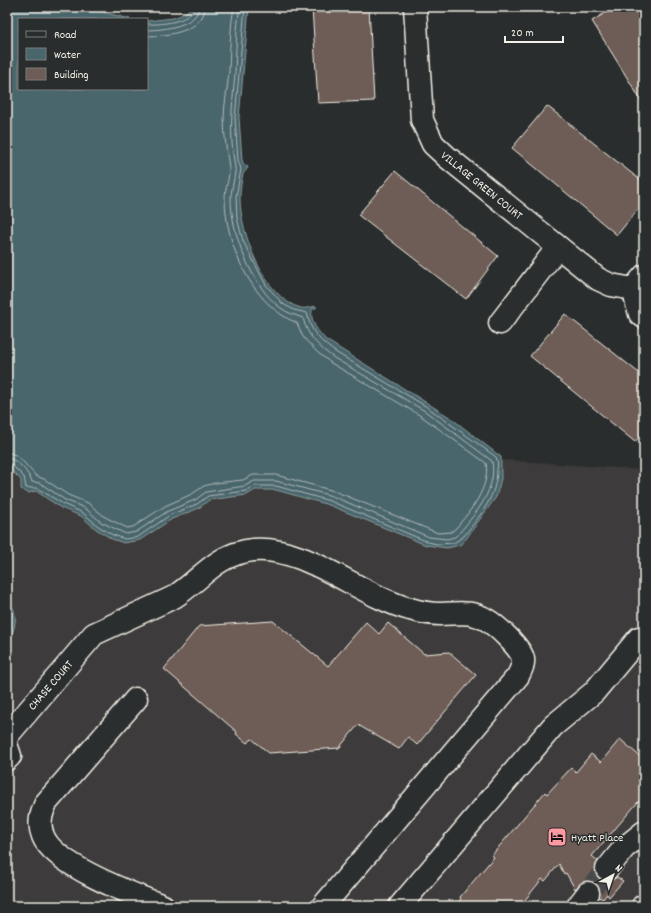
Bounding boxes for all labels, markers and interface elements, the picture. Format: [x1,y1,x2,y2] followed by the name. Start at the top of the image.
[18,18,148,90] legend
[505,18,563,44] scale bar
[511,25,534,42] text: 20 m
[54,27,76,44] text: Road
[54,47,81,64] text: Water
[54,67,89,84] text: Building
[437,148,526,225] street label: VILLAGE GREEN COURT
[25,657,78,715] street label: CHASE COURT
[546,826,568,848] hotel icon: Hyatt Place
[571,830,623,847] place label: Hyatt Place
[593,855,633,895] north arrow
[611,861,626,877] text: N

